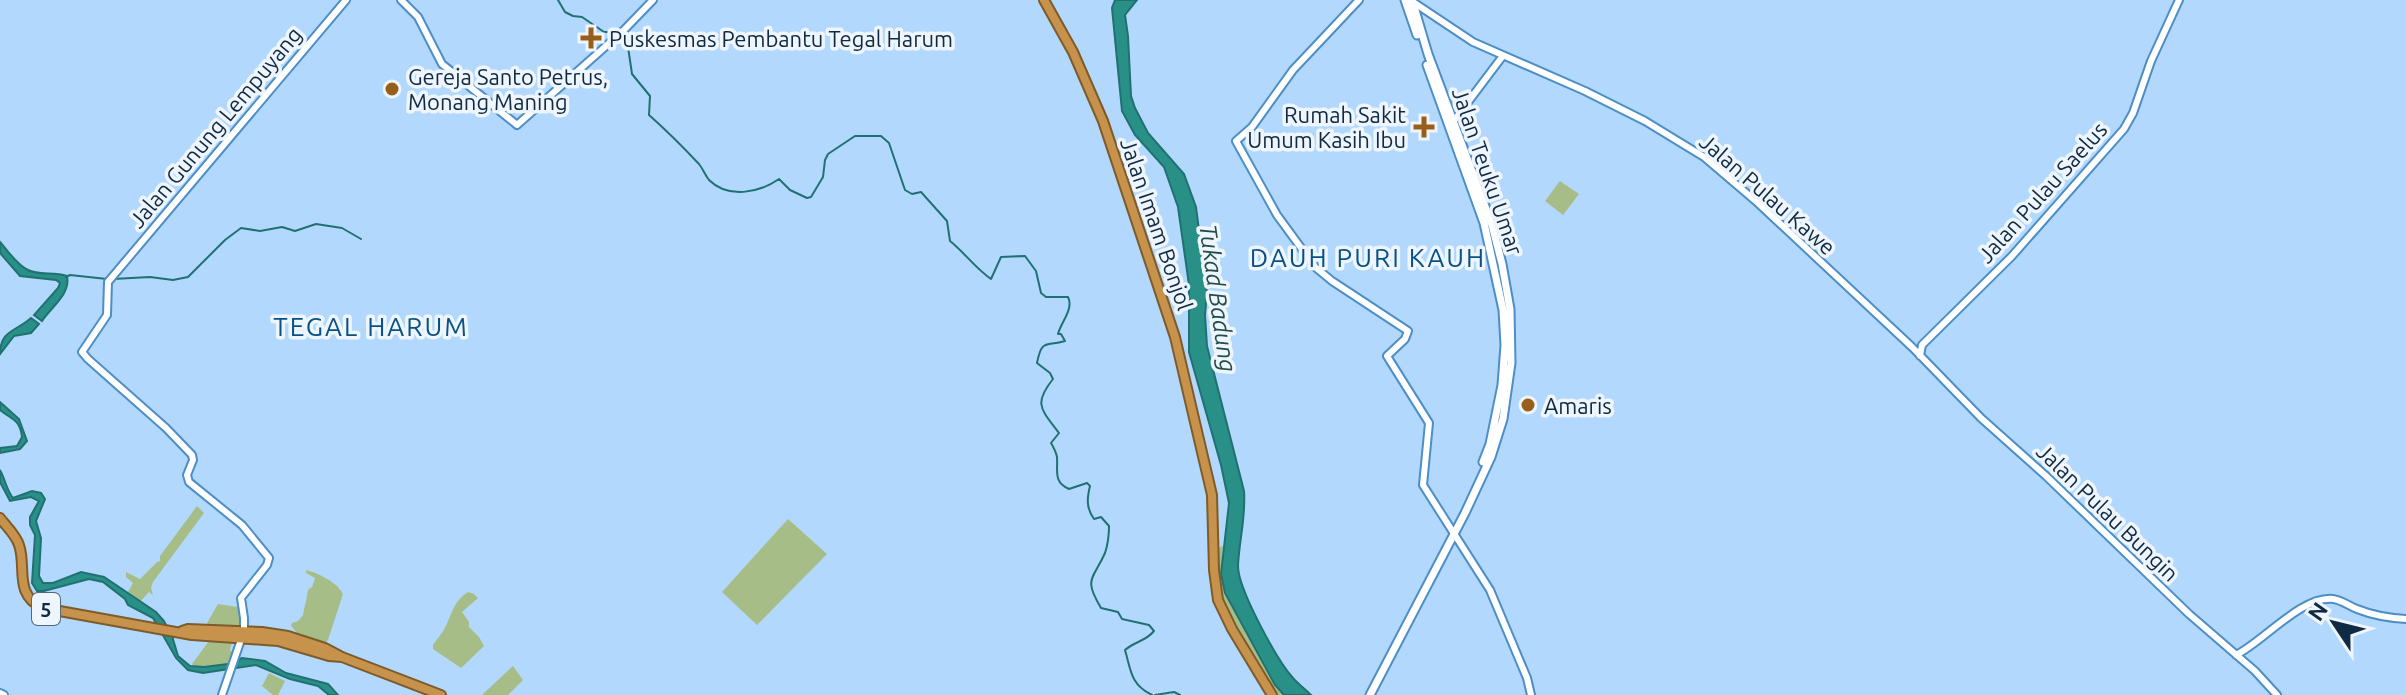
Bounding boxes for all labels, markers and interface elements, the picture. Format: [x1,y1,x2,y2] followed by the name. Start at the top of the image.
[124,22,306,232] street label: Jalan Gunung Lempuyang
[609,26,953,51] place label: Puskesmas Pembantu Tegal Harum
[580,27,602,49] marker: Puskesmas Pembantu Tegal Harum
[408,64,608,114] place label: Gereja Santo Petrus, Monang Maning
[383,80,401,98] marker: Gereja Santo Petrus, Monang Maning
[1448,84,1529,258] street label: Jalan Teuku Umar
[1247,102,1406,152] place label: Rumah Sakit Umum Kasih Ibu
[1413,116,1435,138] marker: Rumah Sakit Umum Kasih Ibu
[1972,117,2112,267] street label: Jalan Pulau Saelus
[1695,128,1841,260] street label: Jalan Pulau Kawe
[1116,135,1198,313] street label: Jalan Imam Bonjol
[1194,222,1242,374] water label: Tukad Badung
[1250,243,1486,272] district label: DAUH PURI KAUH
[273,312,469,341] district label: TEGAL HARUM
[1544,393,1612,418] place label: Amaris
[1519,396,1537,414] marker: Amaris
[2032,438,2184,586] street label: Jalan Pulau Bungin
[2294,583,2374,663] north arrow
[32,593,60,625] road number: 5
[2302,597,2332,625] text: N

